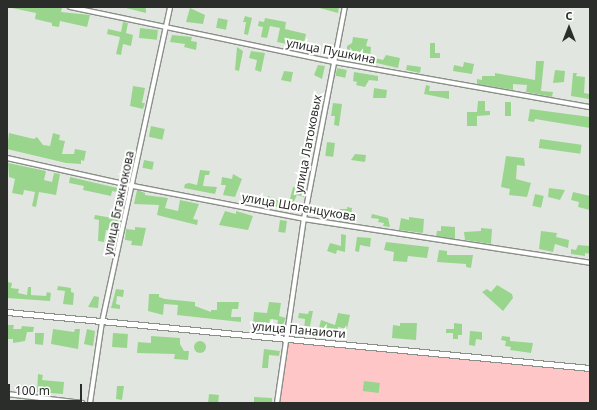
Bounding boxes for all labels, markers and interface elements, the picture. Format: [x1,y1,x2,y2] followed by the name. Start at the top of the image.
[549,8,589,48] north arrow
[565,8,573,23] text: С
[285,35,377,67] street label: улица Пушкина
[291,94,325,194] street label: улица Латоковых
[101,149,137,257] street label: улица Бгажнокова
[241,190,357,224] street label: улица Шогенцукова
[251,319,347,341] street label: улица Панаиоти
[10,376,84,402] scale bar
[15,382,50,399] text: 100 m

